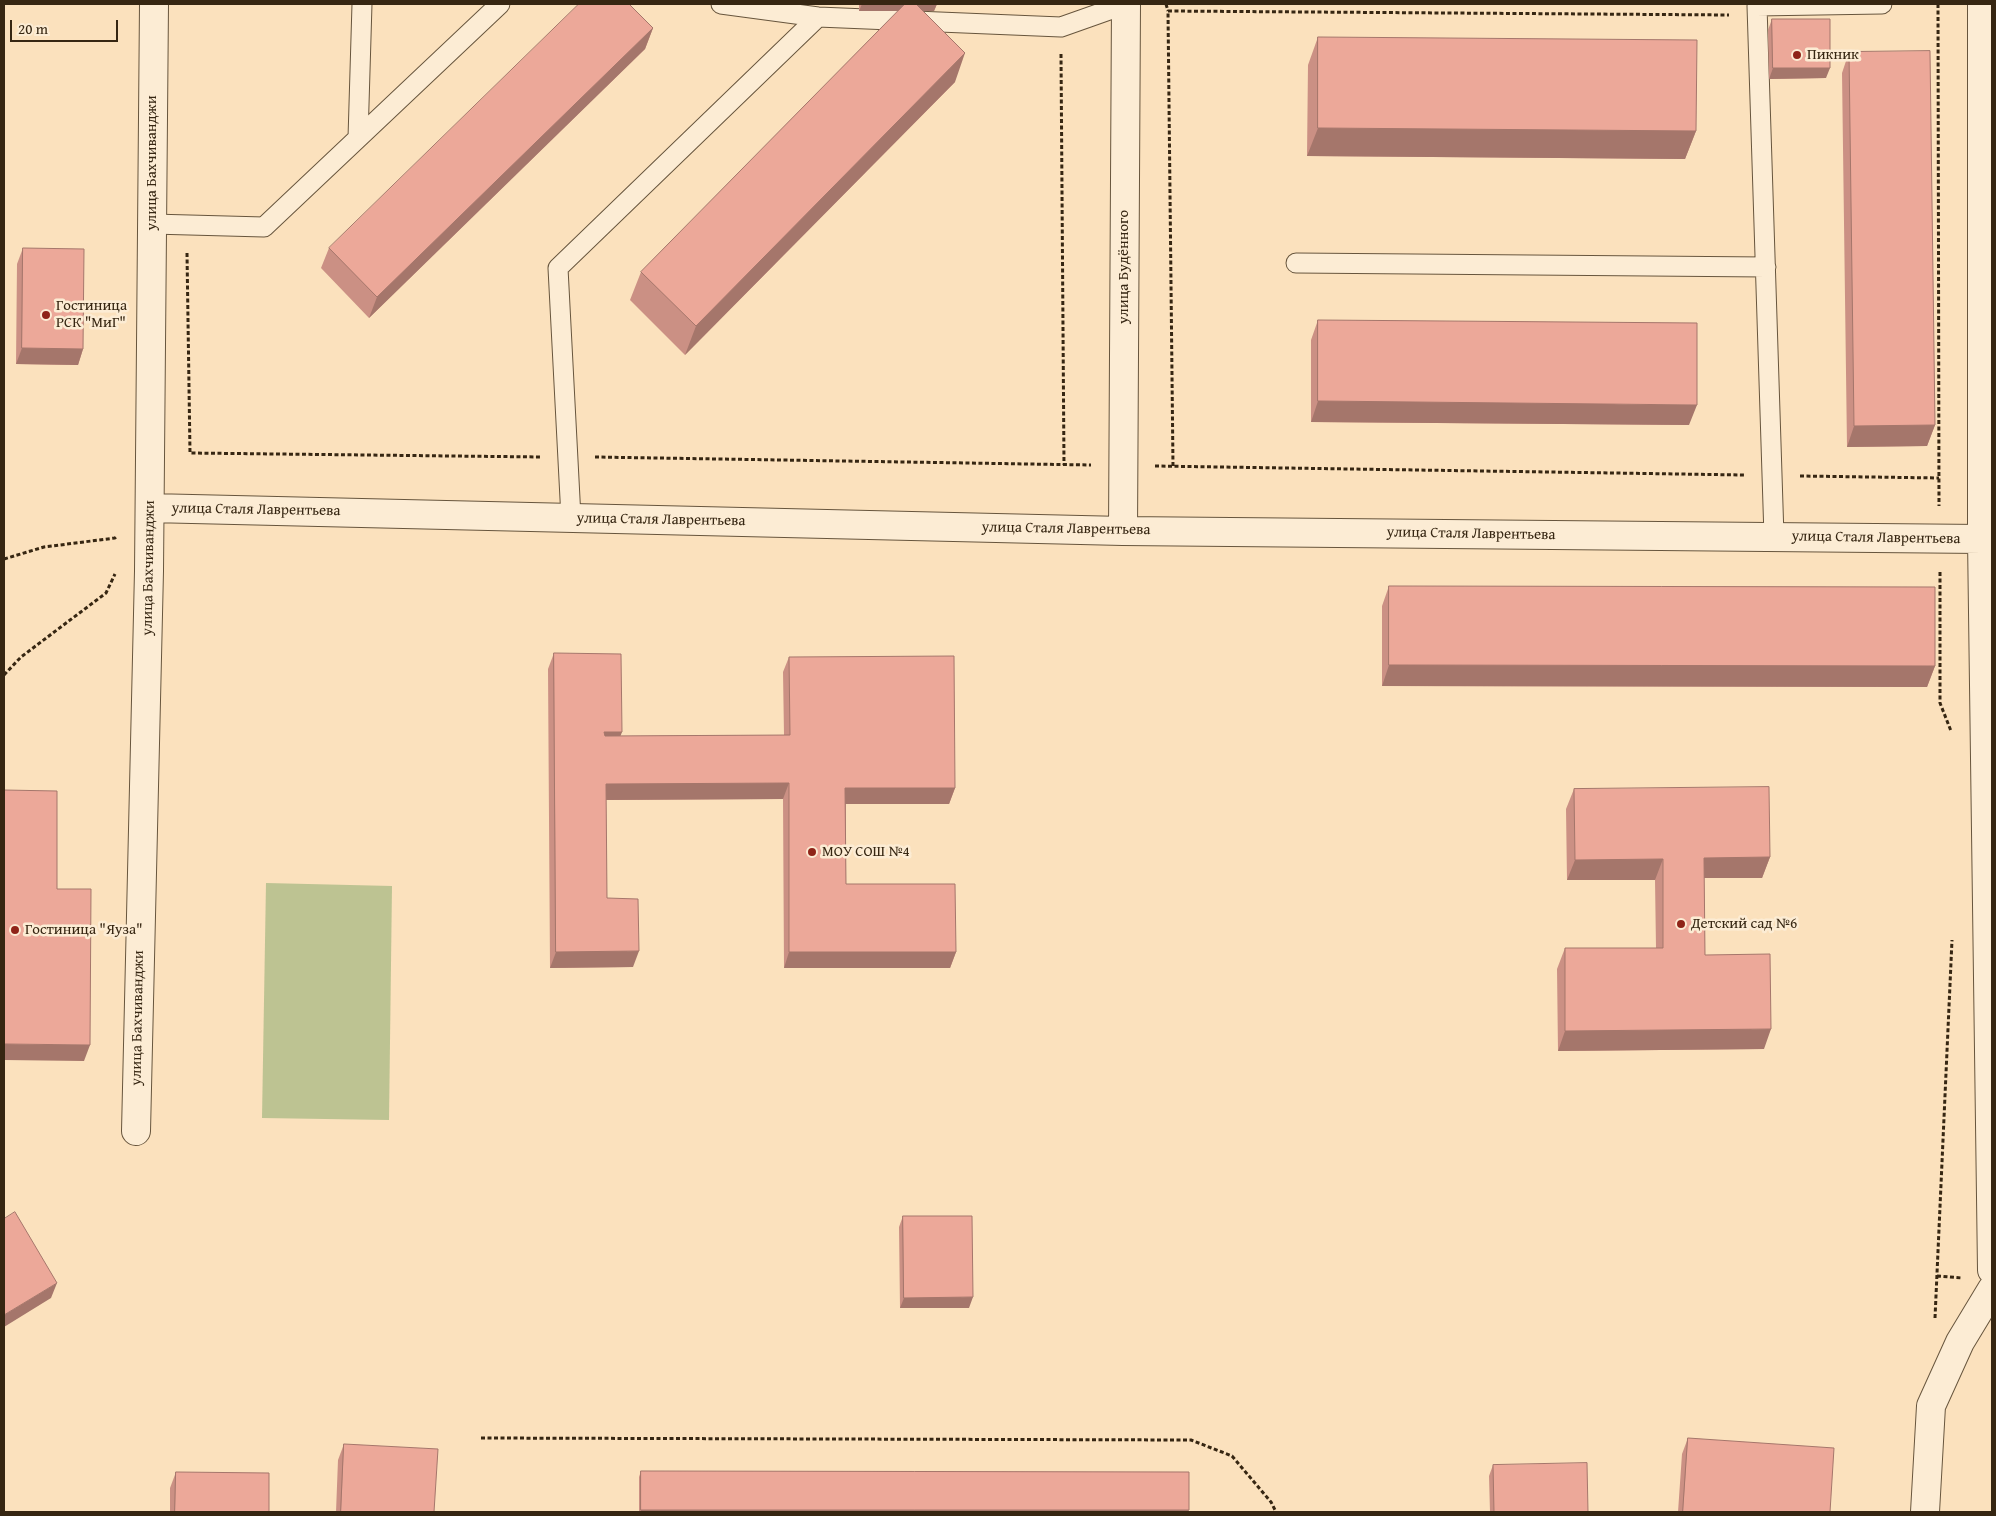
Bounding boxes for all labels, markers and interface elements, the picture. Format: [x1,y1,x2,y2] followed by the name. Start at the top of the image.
[12,10,120,42] scale bar
[18,18,48,39] text: 20 m
[1807,46,1859,64] place label: Пикник
[1791,49,1803,61] marker: Пикник
[143,95,161,231] street label: улица Бахчиванджи
[1115,210,1133,324] street label: улица Будённого
[56,297,127,332] place label: Гостиница РСК "МиГ"
[40,309,52,321] marker: Гостиница РСК "МиГ"
[139,500,159,636] street label: улица Бахчиванджи
[171,500,341,520] street label: улица Сталя Лаврентьева
[576,510,746,530] street label: улица Сталя Лаврентьева
[981,519,1151,539] street label: улица Сталя Лаврентьева
[1386,524,1556,544] street label: улица Сталя Лаврентьева
[1791,528,1961,548] street label: улица Сталя Лаврентьева
[822,843,910,861] place label: МОУ СОШ №4
[806,846,818,858] marker: МОУ СОШ №4
[1691,915,1797,933] place label: Детский сад №6
[1675,918,1687,930] marker: Детский сад №6
[25,921,143,939] place label: Гостиница "Яуза"
[9,924,21,936] marker: Гостиница "Яуза"
[128,950,148,1086] street label: улица Бахчиванджи

